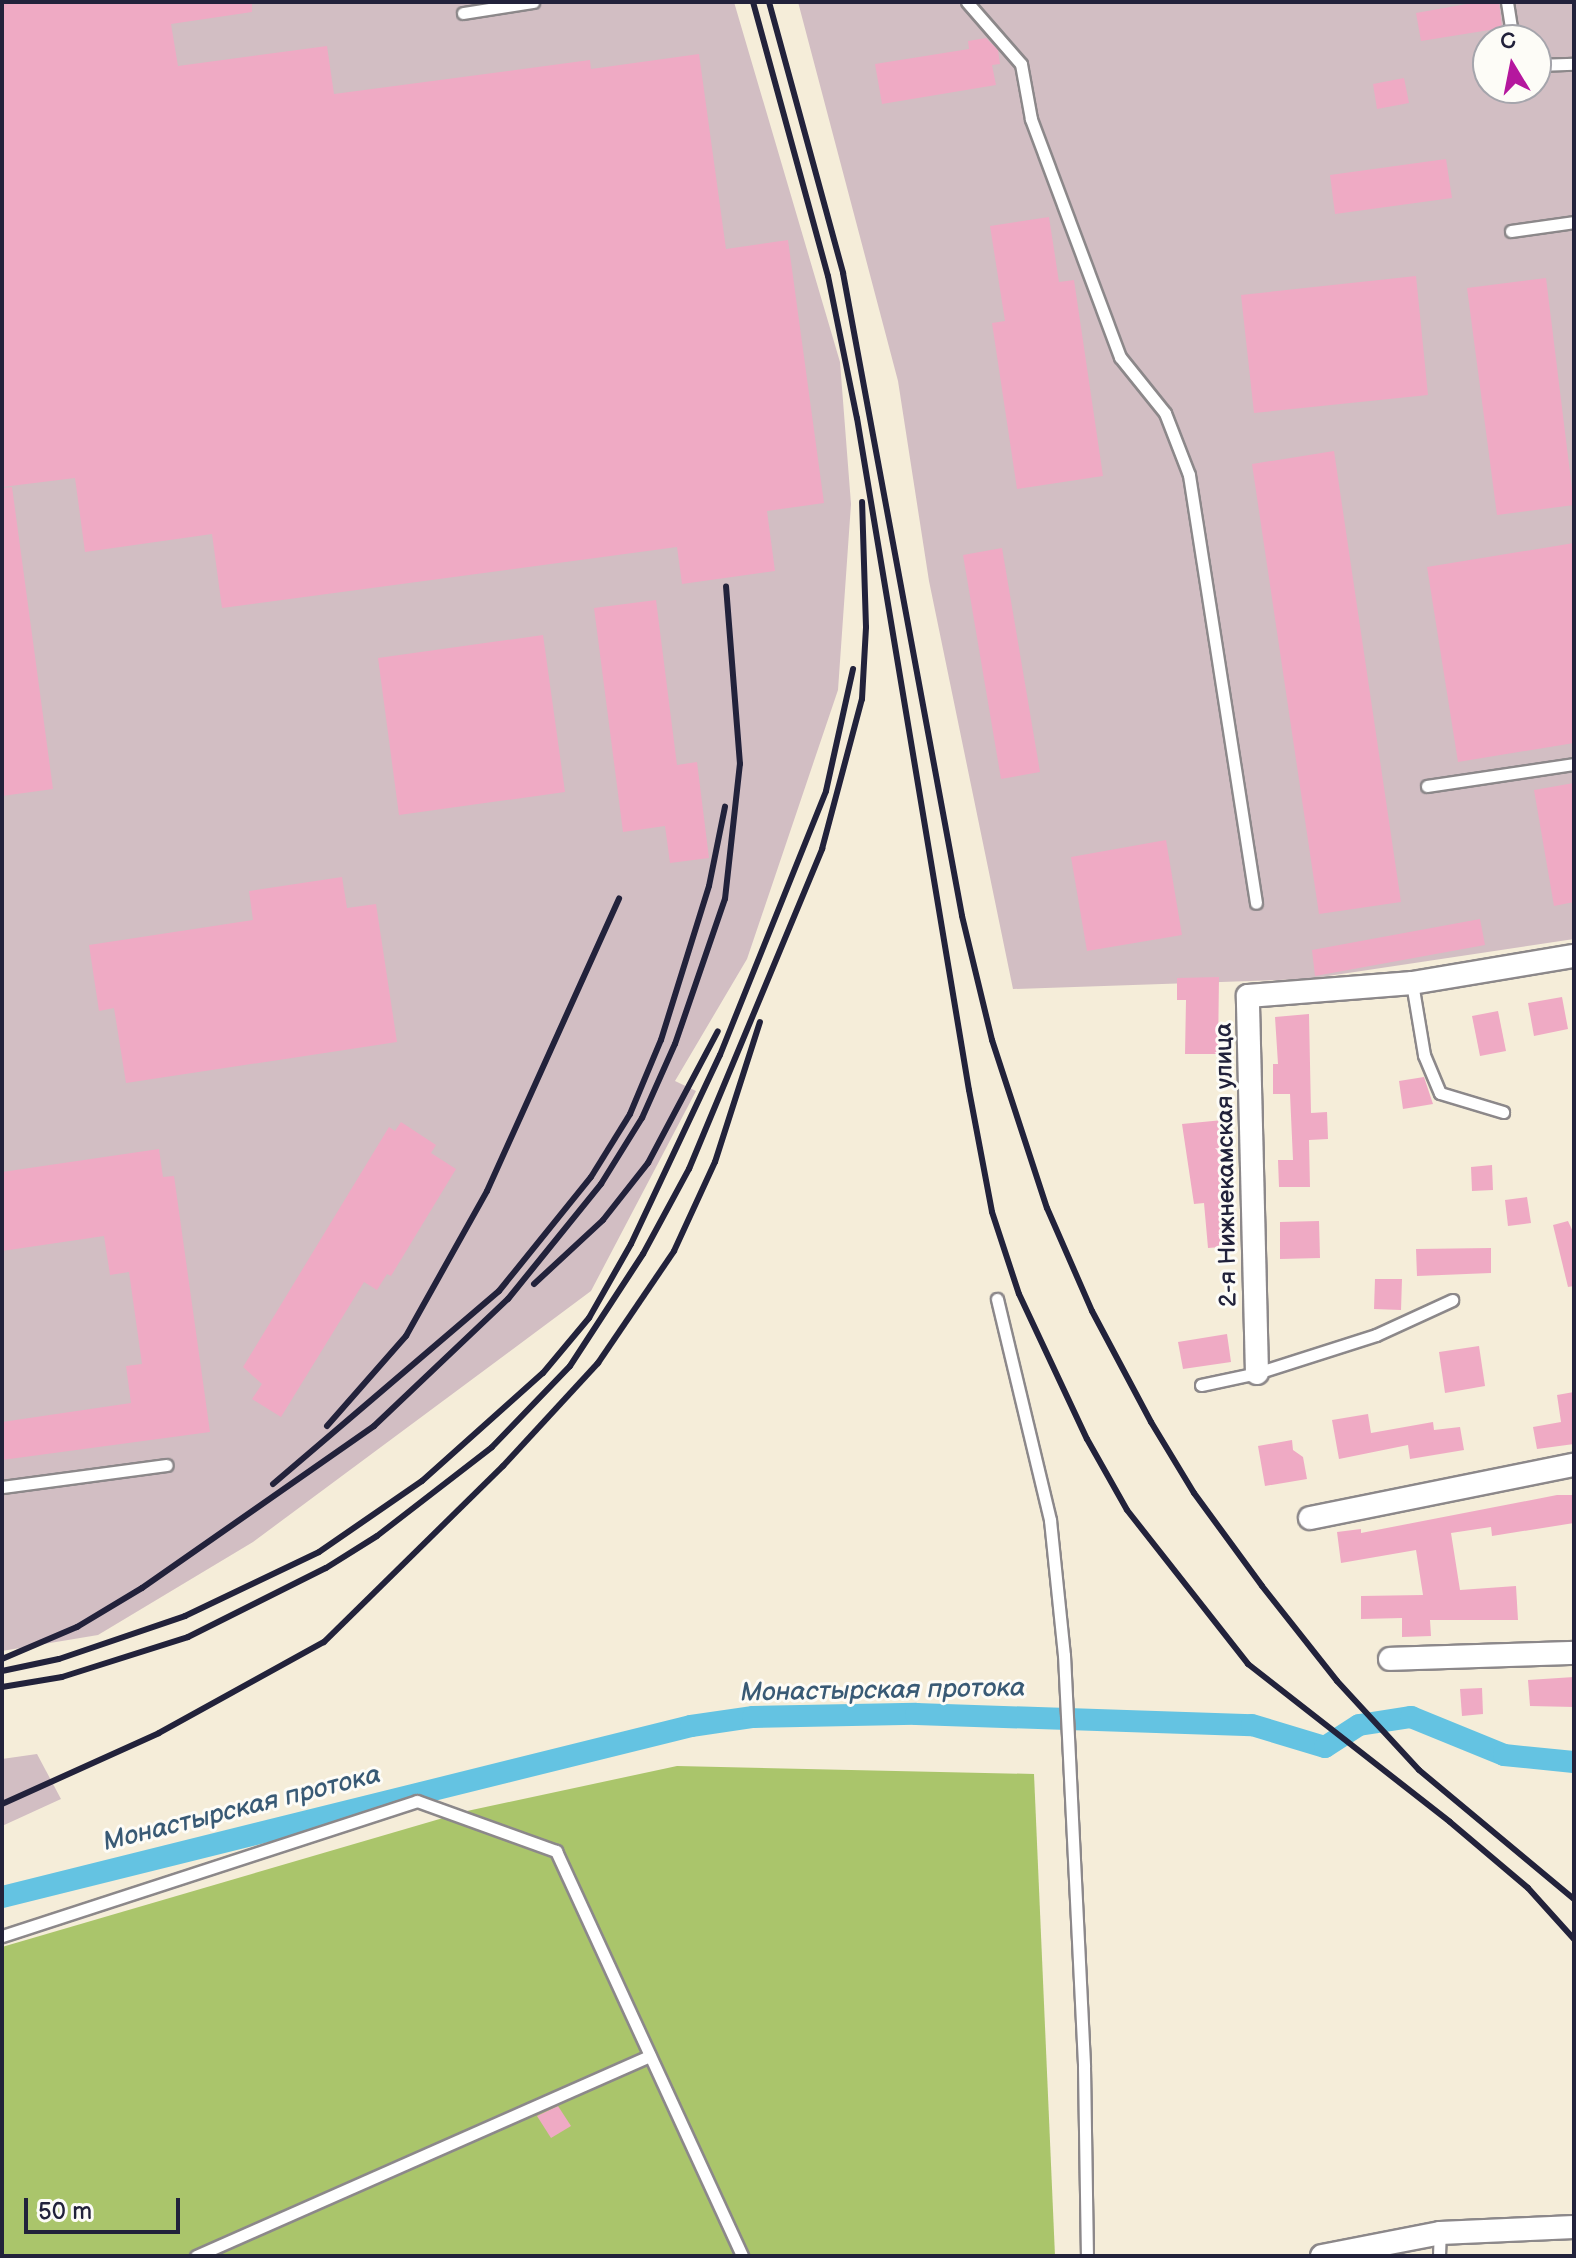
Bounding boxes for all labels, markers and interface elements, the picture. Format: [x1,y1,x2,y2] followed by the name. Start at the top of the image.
[1472,24,1552,104] north arrow
[1498,27,1518,56] text: С
[1209,1023,1243,1307] street label: 2-я Нижнекамская улица
[740,1673,1026,1709] water label: Монастырская протока
[100,1759,384,1859] water label: Монастырская протока
[28,2182,184,2232] scale bar
[38,2197,92,2226] text: 50 m

